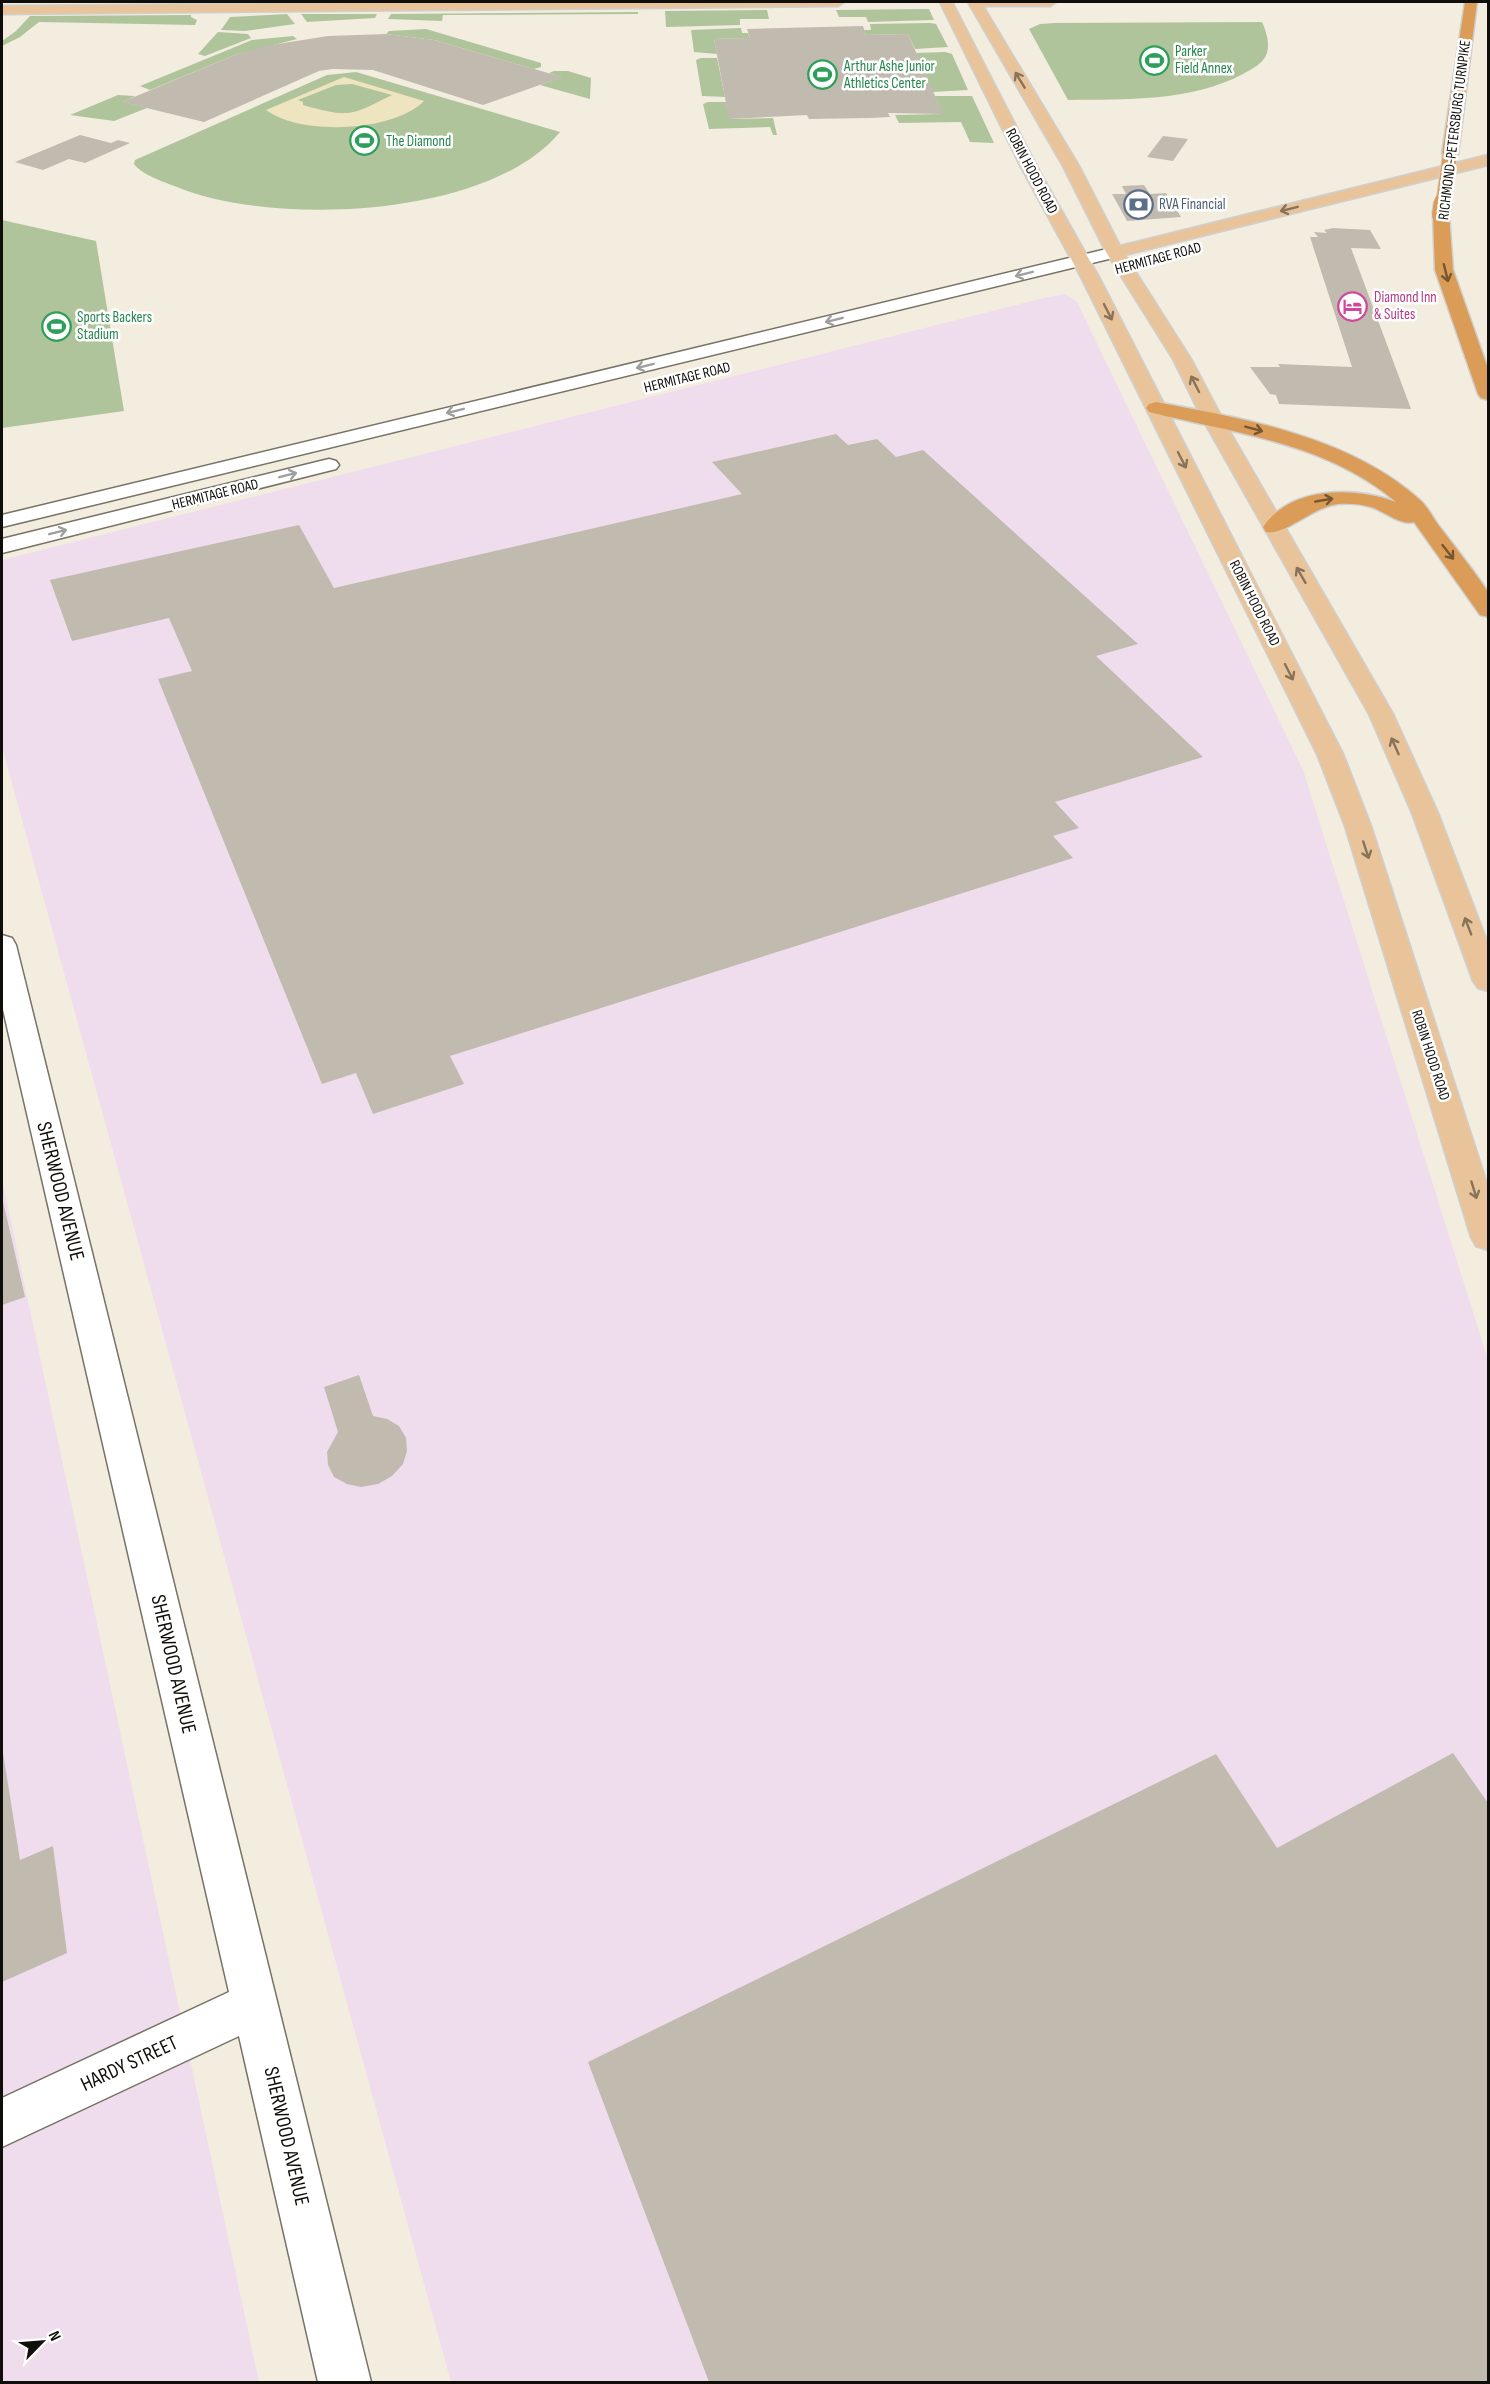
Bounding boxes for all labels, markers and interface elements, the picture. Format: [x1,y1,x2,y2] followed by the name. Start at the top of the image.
[1434,39,1475,221] street label: RICHMOND-PETERSBURG TURNPIKE
[1175,42,1233,78] place label: Parker Field Annex
[1138,44,1170,76] sports icon: Parker Field Annex
[843,57,936,93] place label: Arthur Ashe Junior Athletics Center
[807,59,839,91] sports icon: Arthur Ashe Junior Athletics Center
[1013,72,1025,89] one-way arrow
[349,125,381,157] sports icon: The Diamond
[1001,125,1062,217] street label: ROBIN HOOD ROAD
[386,132,451,151] place label: The Diamond
[1122,188,1154,220] bank icon: RVA Financial
[1159,195,1226,214] place label: RVA Financial
[1279,203,1298,215] one-way arrow
[1113,238,1203,279] street label: HERMITAGE ROAD
[1440,263,1452,282] one-way arrow
[1015,269,1034,281] one-way arrow
[1374,288,1437,324] place label: Diamond Inn & Suites
[1337,290,1369,322] hotel icon: Diamond Inn & Suites
[1103,303,1114,321] one-way arrow
[77,308,152,344] place label: Sports Backers Stadium
[40,310,72,342] sports icon: Sports Backers Stadium
[825,314,844,326] one-way arrow
[642,358,732,397] street label: HERMITAGE ROAD
[636,360,655,372] one-way arrow
[1188,376,1200,394] one-way arrow
[446,406,465,418] one-way arrow
[1244,424,1263,435] one-way arrow
[1176,451,1188,468] one-way arrow
[279,469,298,481] one-way arrow
[170,475,260,514] street label: HERMITAGE ROAD
[1314,495,1334,506] one-way arrow
[48,526,67,538] one-way arrow
[1442,544,1455,560] one-way arrow
[1225,557,1284,649] street label: ROBIN HOOD ROAD
[1295,567,1307,584] one-way arrow
[1284,662,1295,680] one-way arrow
[1389,737,1400,755] one-way arrow
[1361,840,1372,859] one-way arrow
[1462,918,1473,936] one-way arrow
[1407,1007,1454,1103] street label: ROBIN HOOD ROAD
[31,1119,90,1263] street label: SHERWOOD AVENUE
[1469,1180,1480,1199] one-way arrow
[145,1592,202,1736] street label: SHERWOOD AVENUE
[77,2030,182,2097] street label: HARDY STREET
[258,2064,315,2208] street label: SHERWOOD AVENUE
[12,2312,72,2372] north arrow
[44,2328,65,2344] text: N

